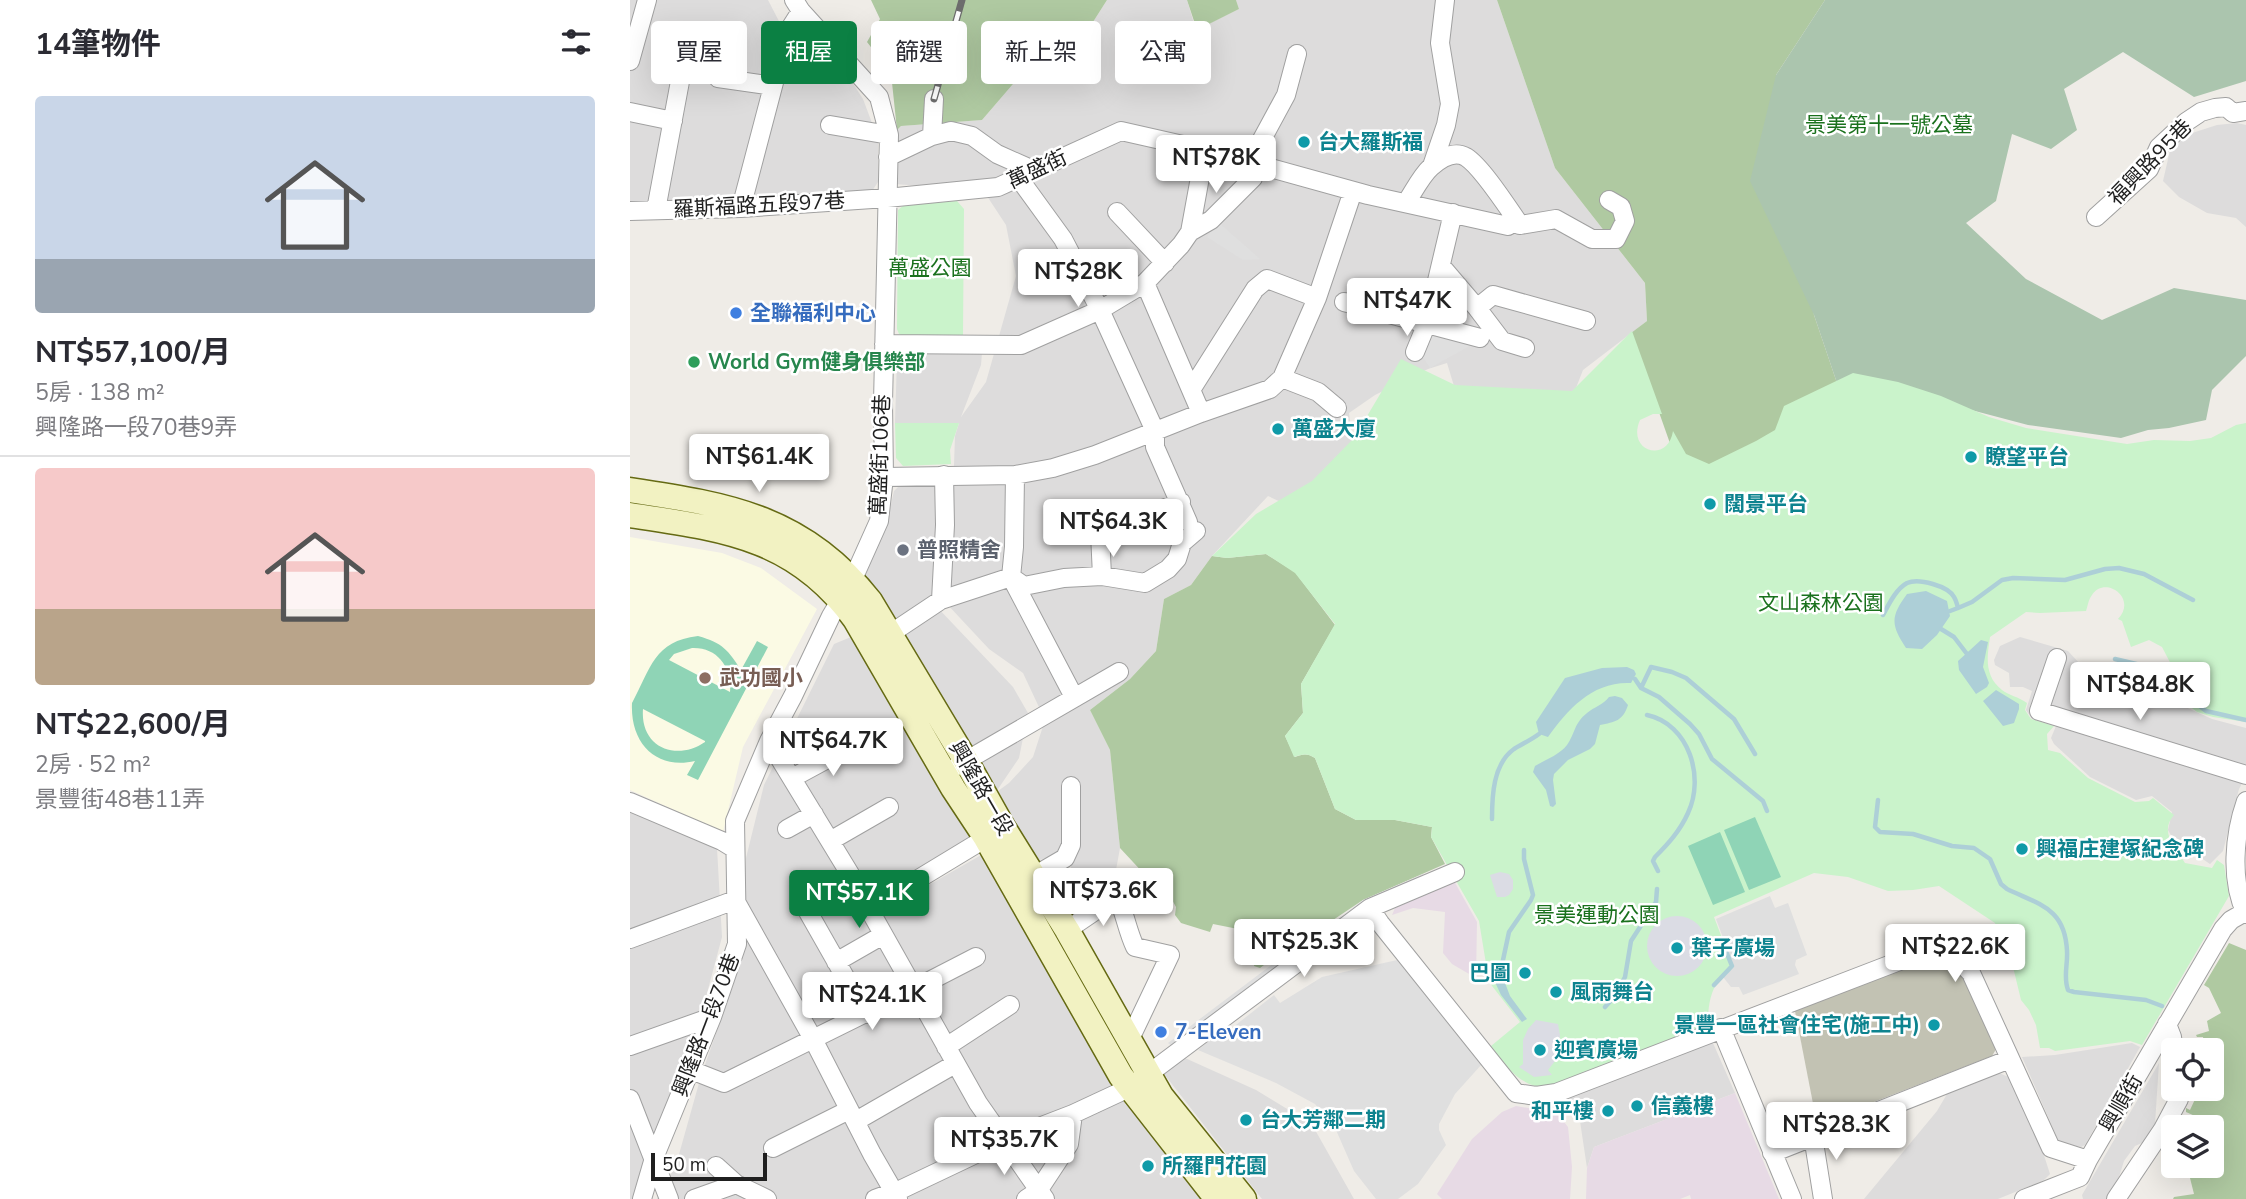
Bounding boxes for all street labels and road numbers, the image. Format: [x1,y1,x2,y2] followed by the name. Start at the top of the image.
[2102,113,2198,211] street label: 福興路95巷
[1003,143,1071,195] street label: 萬盛街
[672,187,846,223] street label: 羅斯福路五段97巷
[864,394,896,516] street label: 萬盛街106巷
[943,736,1019,840] street label: 興隆路一段
[666,949,746,1101] street label: 興隆路一段70巷
[2093,1069,2149,1137] street label: 興順街

